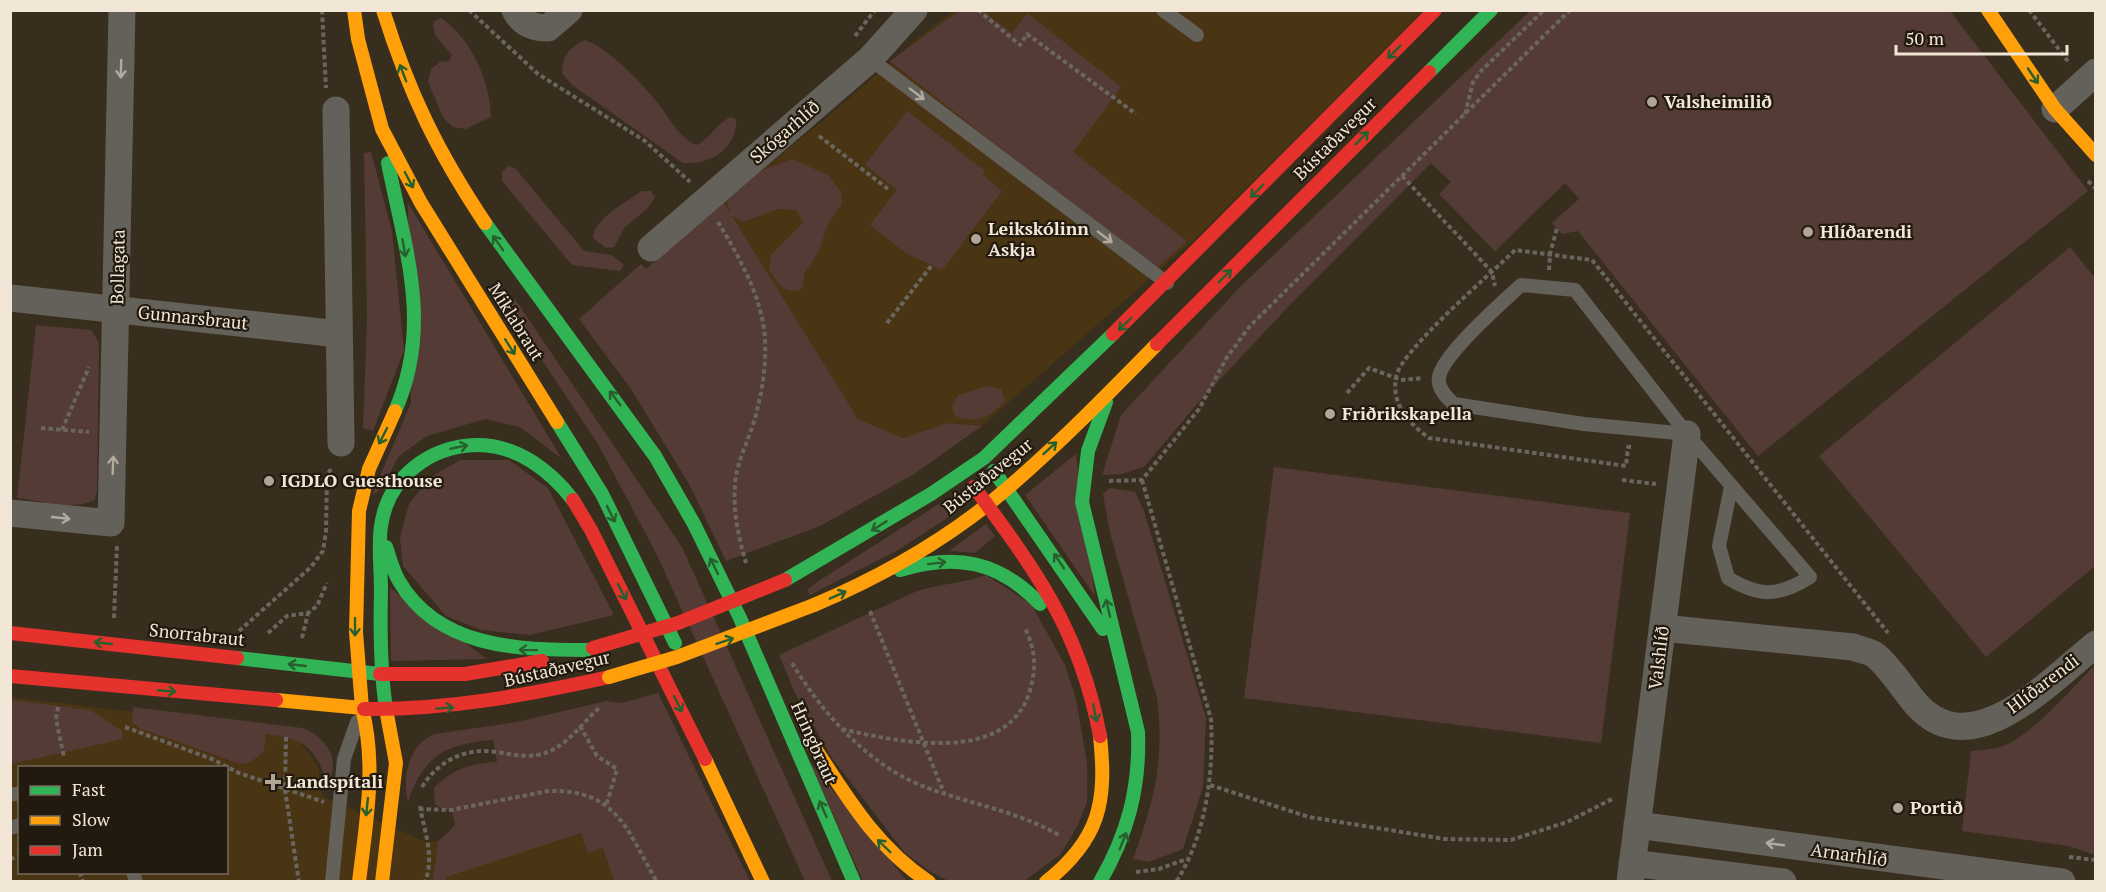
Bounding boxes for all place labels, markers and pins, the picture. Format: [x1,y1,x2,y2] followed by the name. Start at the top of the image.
[1664,89,1772,113] place label: Valsheimilið
[1645,95,1659,109] marker: Valsheimilið
[988,216,1089,261] place label: Leikskólinn Askja
[1820,219,1912,243] place label: Hlíðarendi
[1801,225,1815,239] marker: Hlíðarendi
[969,232,983,246] marker: Leikskólinn Askja
[1342,401,1472,425] place label: Friðrikskapella
[1323,407,1337,421] marker: Friðrikskapella
[281,468,443,492] place label: IGDLO Guesthouse
[262,474,276,488] marker: IGDLO Guesthouse
[286,769,383,793] place label: Landspítali
[264,773,282,791] marker: Landspítali
[1910,795,1963,819] place label: Portið
[1891,801,1905,815] marker: Portið

